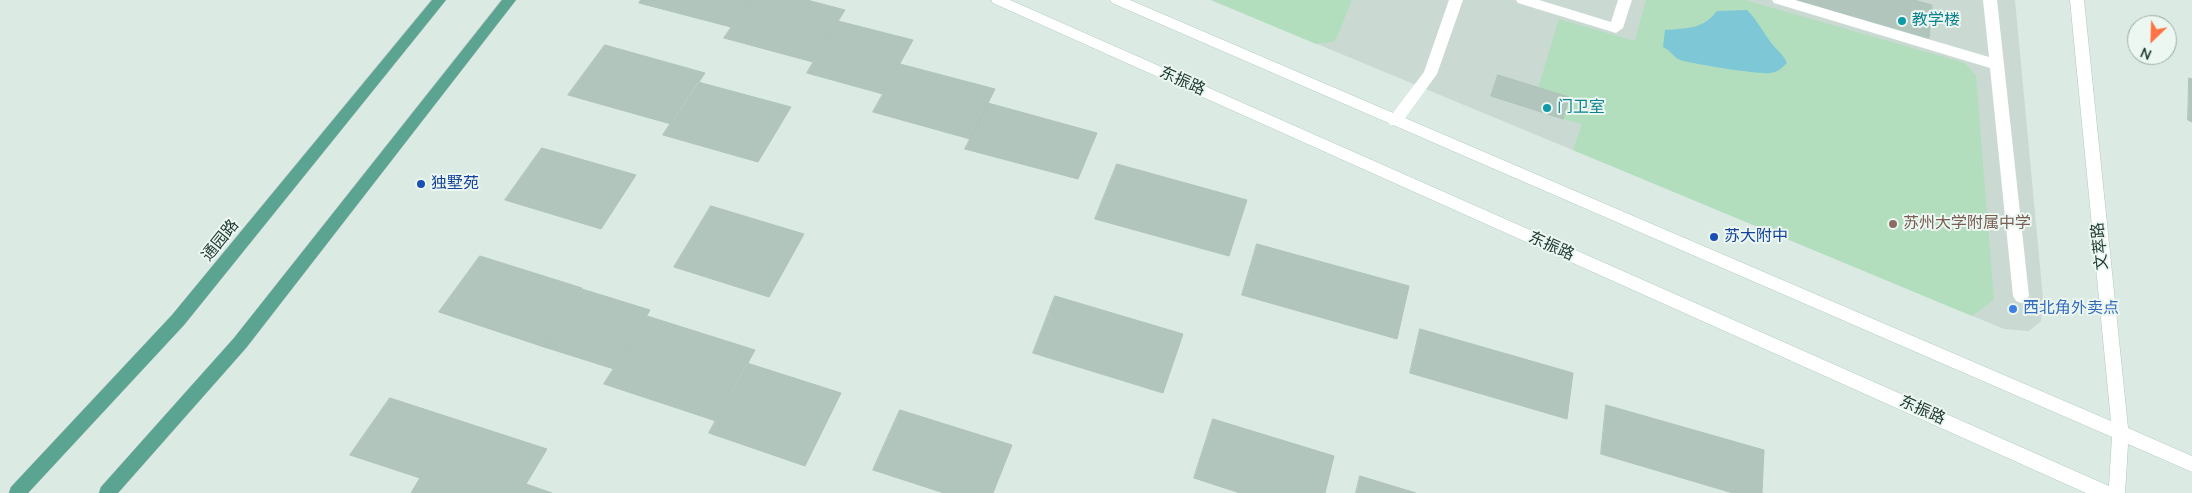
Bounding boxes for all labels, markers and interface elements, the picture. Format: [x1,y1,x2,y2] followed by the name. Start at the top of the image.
[1912,11,1960,31] place label: 教学楼
[1896,15,1908,27] marker: 教学楼
[2127,15,2177,65] north arrow
[2137,42,2155,64] text: N
[1156,63,1208,101] street label: 东振路
[1557,98,1605,118] place label: 门卫室
[1541,102,1553,114] marker: 门卫室
[431,174,479,194] place label: 独墅苑
[415,178,427,190] marker: 独墅苑
[1903,214,2031,234] place label: 苏州大学附属中学
[198,216,244,266] street label: 通园路
[1887,218,1899,230] marker: 苏州大学附属中学
[2089,221,2113,271] street label: 文萃路
[1724,227,1788,247] place label: 苏大附中
[1525,228,1577,266] street label: 东振路
[1708,231,1720,243] marker: 苏大附中
[2023,299,2119,319] place label: 西北角外卖点
[2007,303,2019,315] marker: 西北角外卖点
[1896,392,1948,430] street label: 东振路

